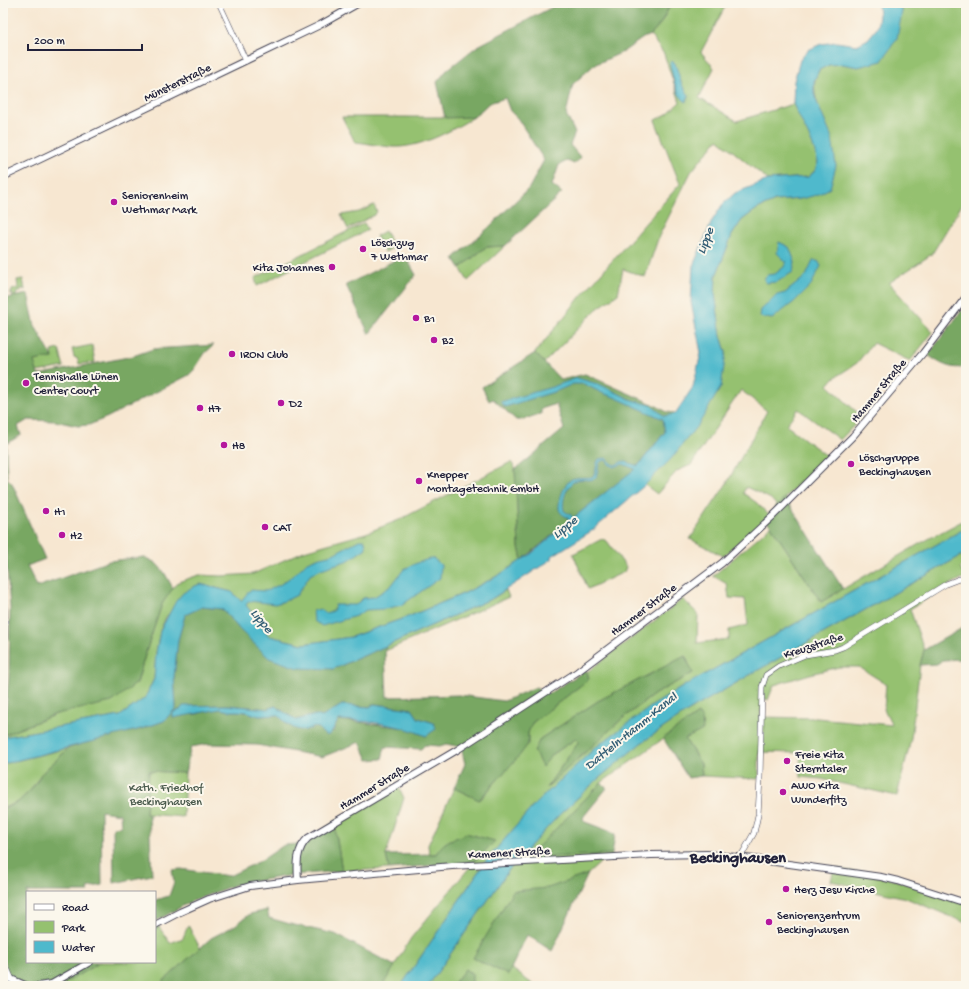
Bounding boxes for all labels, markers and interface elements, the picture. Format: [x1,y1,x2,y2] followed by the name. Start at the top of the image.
[28,26,142,52] scale bar
[34,35,65,49] text: 200 m
[142,61,215,106] street label: Münsterstraße
[122,190,198,218] place label: Seniorenheim Wethmar Mark
[109,197,119,207] marker: Seniorenheim Wethmar Mark
[694,224,719,256] water label: Lippe
[370,237,429,265] place label: Löschzug 7 Wethmar
[358,244,368,254] marker: Löschzug 7 Wethmar
[253,262,325,276] place label: Kita Johannes
[327,262,337,272] marker: Kita Johannes
[411,313,421,323] marker: B1
[423,313,435,327] place label: B1
[429,335,439,345] marker: B2
[441,335,454,349] place label: B2
[227,349,237,359] marker: IRON Club
[240,349,289,363] place label: IRON Club
[849,356,911,426] street label: Hammer Straße
[33,371,119,399] place label: Tennishalle Lünen Center Court
[21,378,31,388] marker: Tennishalle Lünen Center Court
[276,398,286,408] marker: D2
[288,398,303,412] place label: D2
[195,403,205,413] marker: H7
[208,403,222,417] place label: H7
[219,440,229,450] marker: H8
[232,440,246,454] place label: H8
[858,452,931,480] place label: Löschgruppe Beckinghausen
[846,459,856,469] marker: Löschgruppe Beckinghausen
[427,469,539,497] place label: Knepper Montagetechnik GmbH
[414,476,424,486] marker: Knepper Montagetechnik GmbH
[41,506,51,516] marker: H1
[54,506,66,520] place label: H1
[550,513,582,542] water label: Lippe
[260,522,270,532] marker: CAT
[273,522,293,536] place label: CAT
[57,530,67,540] marker: H2
[70,530,83,544] place label: H2
[609,581,680,640] street label: Hammer Straße
[247,606,276,638] water label: Lippe
[782,630,846,663] street label: Kreuzstraße
[583,690,681,774] water label: Datteln-Hamm-Kanal
[794,749,848,777] place label: Freie Kita Sterntaler
[782,756,792,766] marker: Freie Kita Sterntaler
[338,761,413,814] street label: Hammer Straße
[791,780,847,808] place label: AWO Kita Wunderfitz
[129,782,204,810] park label: Kath. Friedhof Beckinghausen
[778,787,788,797] marker: AWO Kita Wunderfitz
[468,845,551,863] street label: Kamener Straße
[689,850,786,869] district label: Beckinghausen
[781,884,791,894] marker: Herz Jesu Kirche
[794,884,876,898] place label: Herz Jesu Kirche
[26,891,156,963] legend
[62,902,89,916] text: Road
[776,910,860,938] place label: Seniorenzentrum Beckinghausen
[764,917,774,927] marker: Seniorenzentrum Beckinghausen
[61,922,87,936] text: Park
[62,942,96,956] text: Water

